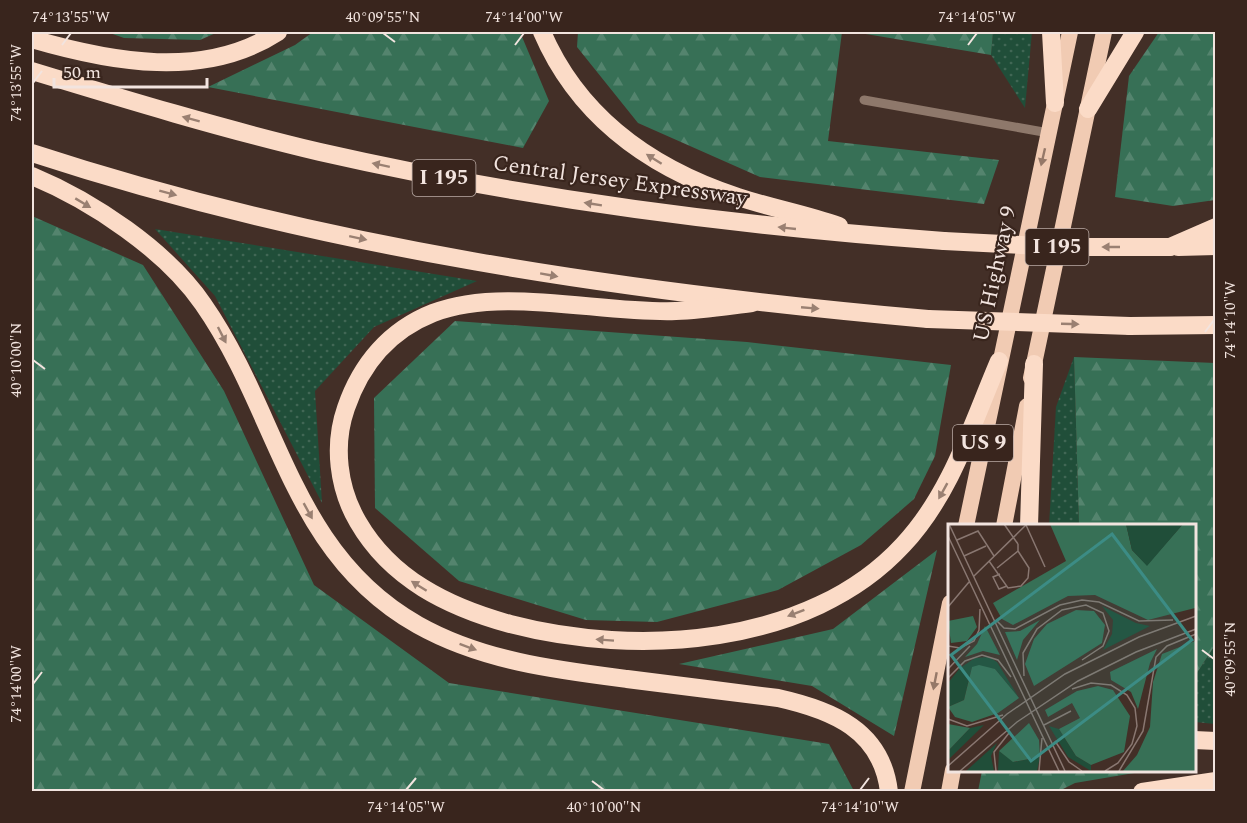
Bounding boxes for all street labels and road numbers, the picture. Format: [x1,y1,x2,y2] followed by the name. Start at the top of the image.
[491,147,751,215] street label: Central Jersey Expressway
[412,160,476,196] road number: I 195
[964,203,1026,345] street label: US Highway 9
[1026,229,1088,265] road number: I 195
[953,425,1013,461] road number: US 9

